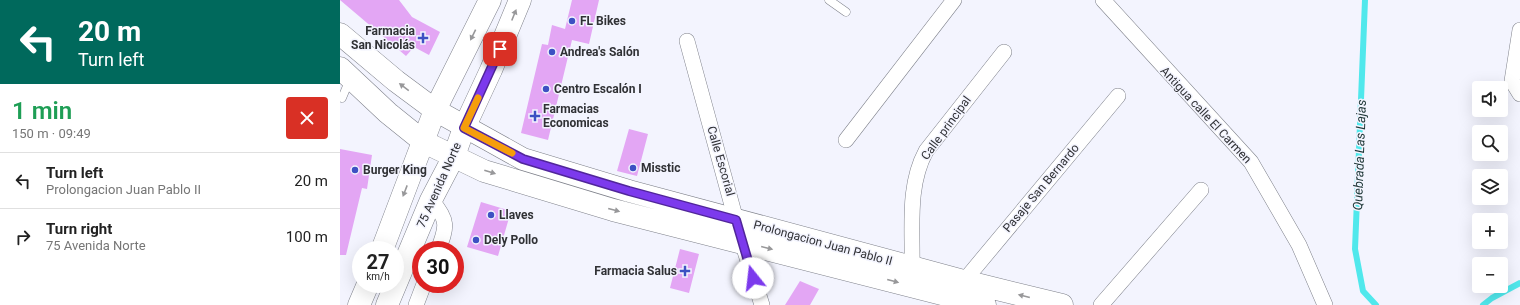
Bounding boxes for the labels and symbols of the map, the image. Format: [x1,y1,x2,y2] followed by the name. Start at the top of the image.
[511,10,517,21] one-way arrow
[580,14,626,28] place label: FL Bikes
[567,16,577,26] marker: FL Bikes
[351,24,416,52] place label: Farmacia San Nicolás
[469,29,476,41] one-way arrow
[483,32,517,66] pin
[418,33,428,43] marker: Farmacia San Nicolás
[560,45,640,59] place label: Andrea's Salón
[547,47,557,57] marker: Andrea's Salón
[1158,64,1254,166] street label: Antigua calle El Carmen
[554,82,642,96] place label: Centro Escalón I
[399,83,409,91] one-way arrow
[541,84,551,94] marker: Centro Escalón I
[918,93,974,163] street label: Calle principal
[1350,99,1369,211] water label: Quebrada Las Lajas
[543,102,609,130] place label: Farmacias Economicas
[530,111,540,121] marker: Farmacias Economicas
[704,124,738,198] street label: Calle Escorial
[414,140,464,230] street label: 75 Avenida Norte
[1000,141,1082,235] street label: Pasaje San Bernardo
[641,161,681,175] place label: Misstic
[363,163,427,177] place label: Burger King
[628,163,638,173] marker: Misstic
[350,165,360,175] marker: Burger King
[484,169,496,175] one-way arrow
[402,186,408,198] one-way arrow
[608,207,620,213] one-way arrow
[499,208,534,222] place label: Llaves
[486,210,496,220] marker: Llaves
[752,218,894,268] street label: Prolongacion Juan Pablo II
[484,233,538,247] place label: Dely Pollo
[471,235,481,245] marker: Dely Pollo
[412,241,464,293] speed limit sign: 30
[761,246,773,252] one-way arrow
[732,257,774,299] position arrow
[594,264,677,278] place label: Farmacia Salus
[680,266,690,276] marker: Farmacia Salus
[887,278,899,284] one-way arrow
[1018,293,1030,299] one-way arrow

